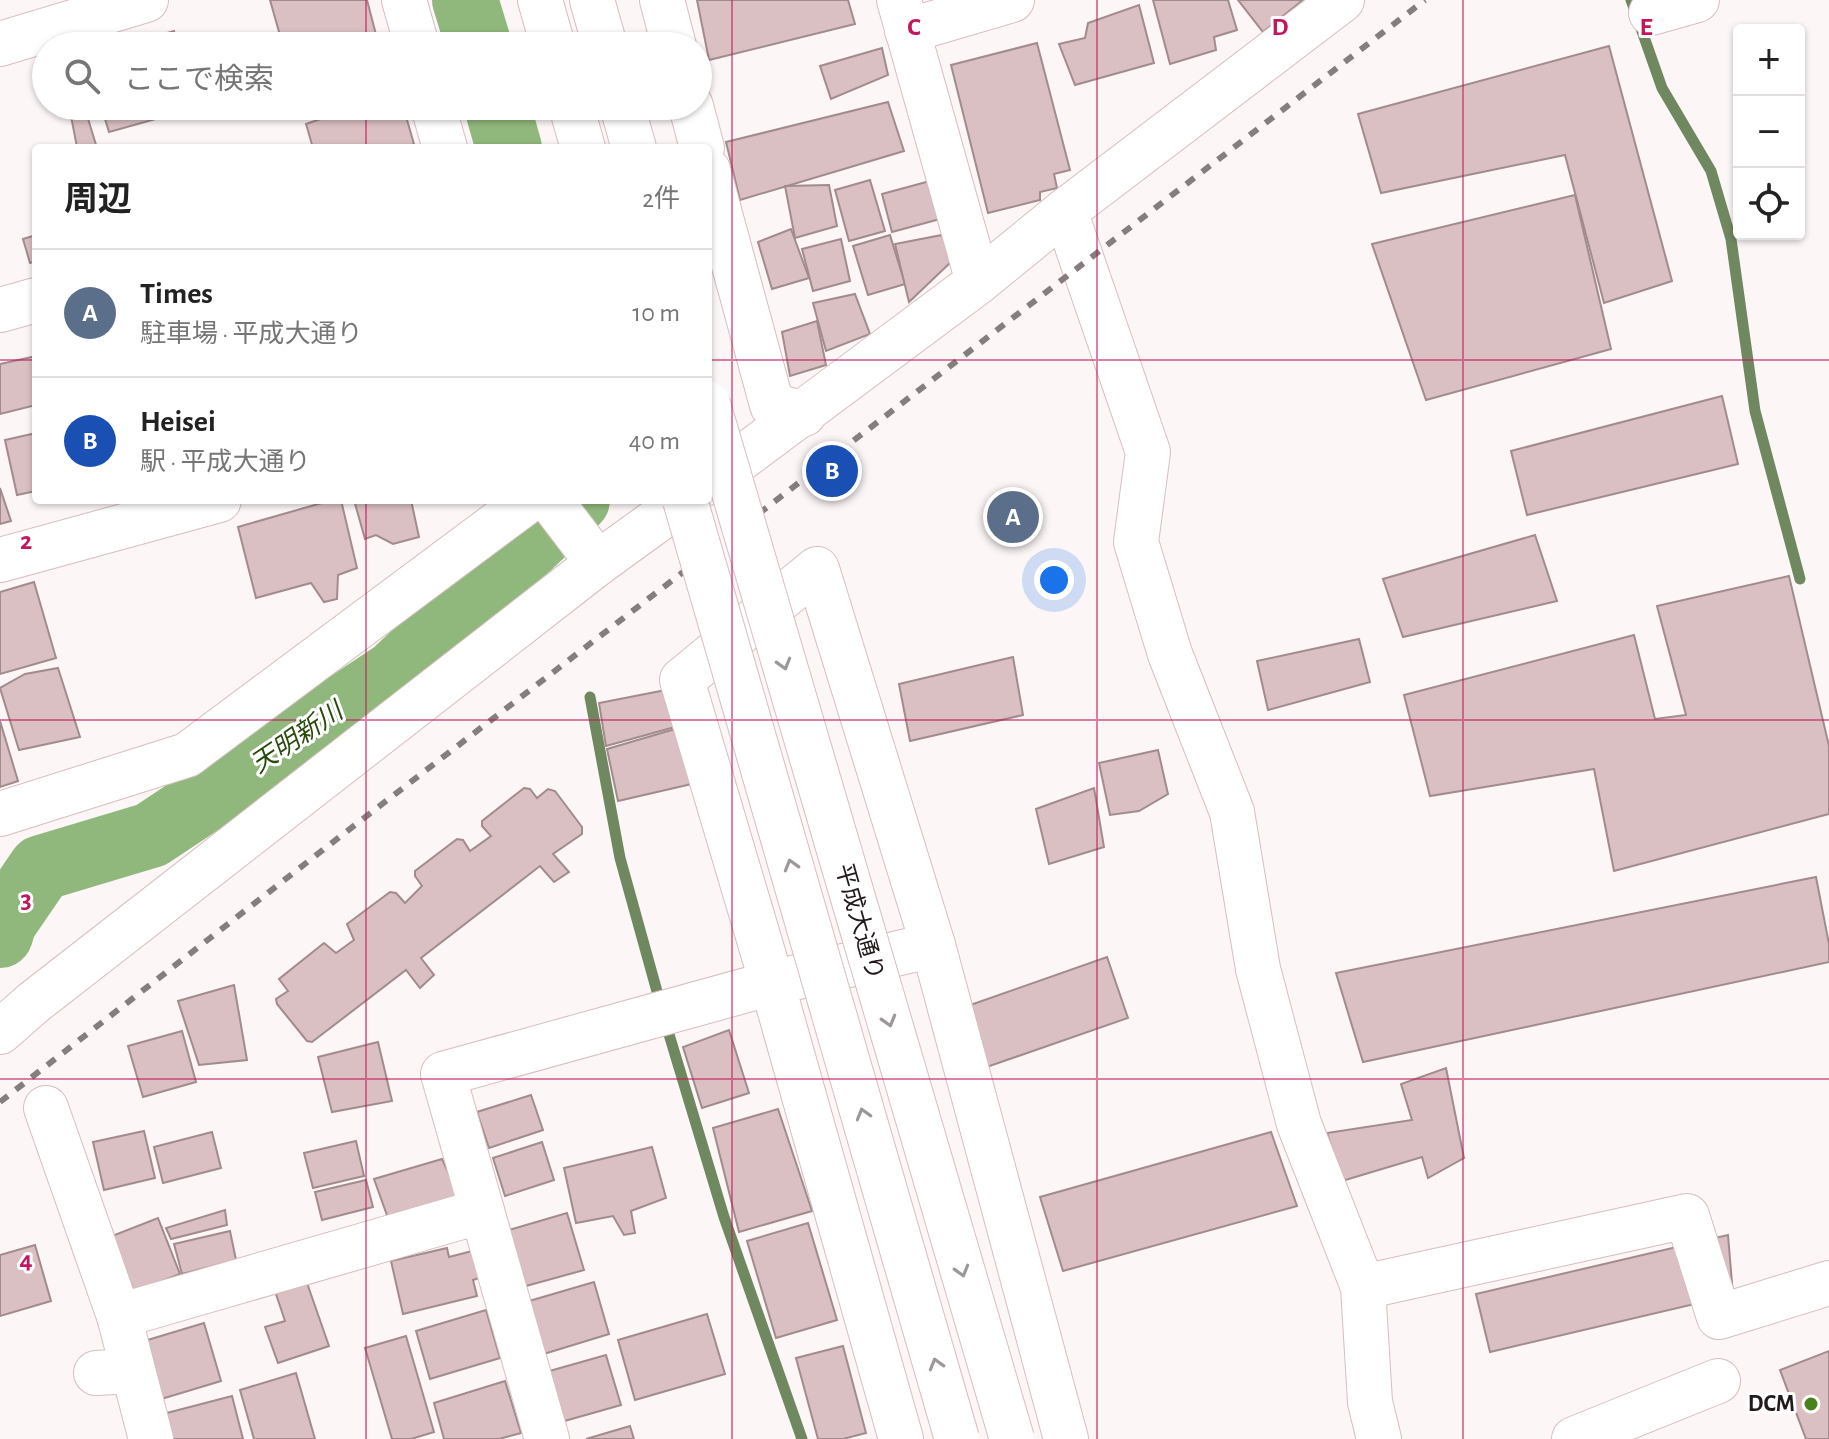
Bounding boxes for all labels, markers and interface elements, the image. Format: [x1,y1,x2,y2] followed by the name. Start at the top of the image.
[907,14,921,40] text: C
[1271,14,1289,40] text: D
[1639,14,1653,40] text: E
[1733,24,1805,240] map controls
[1733,24,1805,96] button: +
[32,32,712,120] search box
[60,54,104,98] icon: search
[124,65,274,95] text: ここで検索
[1733,96,1805,168] button: −
[1733,168,1805,240] button: locate
[64,183,132,217] text: 周辺
[642,186,680,212] text: 2件
[140,279,213,309] text: Times
[82,300,98,326] text: A
[632,300,680,326] text: 10 m
[140,321,363,347] text: 駐車場 · 平成大通り
[140,407,216,437] text: Heisei
[82,428,98,454] text: B
[629,428,680,454] text: 40 m
[806,441,858,501] pin: B
[140,449,311,475] text: 駅 · 平成大通り
[987,487,1039,547] pin: A
[20,528,32,554] text: 2
[1034,560,1074,600] your location
[775,657,791,671] one-way arrow
[246,696,350,778] water label: 天明新川
[784,858,800,872] one-way arrow
[831,860,889,983] street label: 平成大通り
[20,887,32,913] text: 3
[880,1014,896,1028] one-way arrow
[856,1108,872,1122] one-way arrow
[19,1247,33,1273] text: 4
[953,1263,969,1277] one-way arrow
[929,1358,945,1372] one-way arrow
[1748,1392,1795,1416] place label: DCM
[1802,1395,1820,1413] marker: DCM

